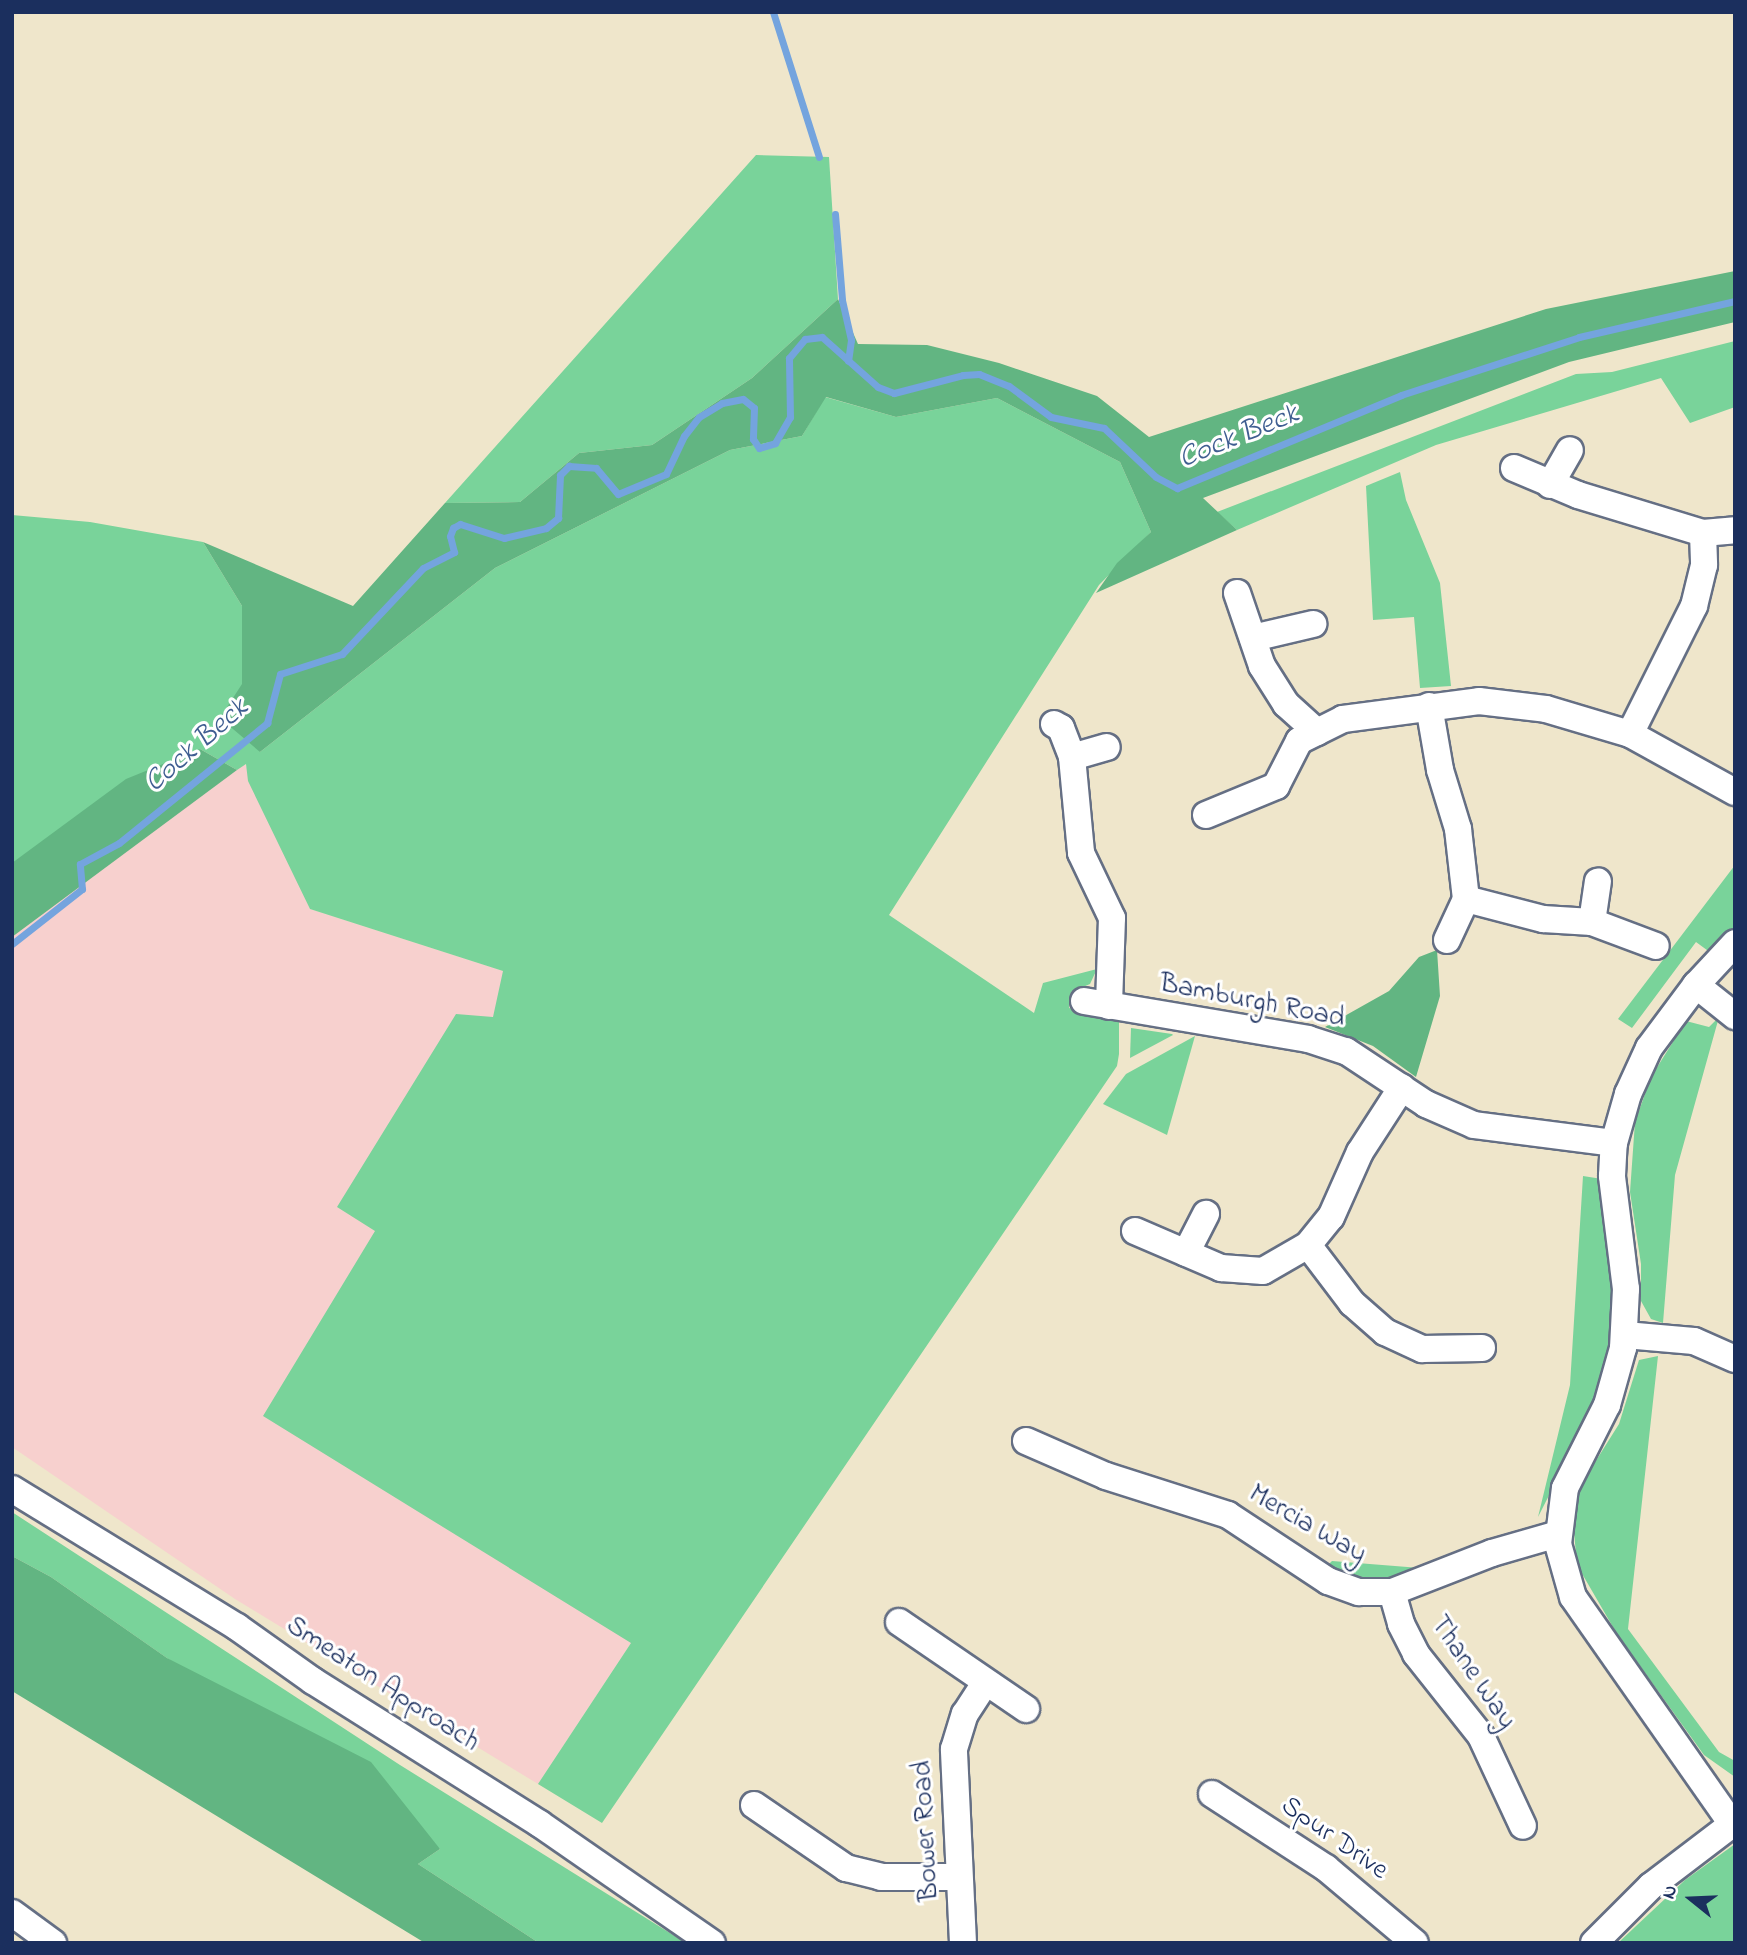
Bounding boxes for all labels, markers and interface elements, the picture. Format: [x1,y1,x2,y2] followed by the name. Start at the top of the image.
[1174,397,1304,477] water label: Cock Beck
[138,691,256,801] water label: Cock Beck
[1157,968,1347,1036] street label: Bamburgh Road
[1242,1478,1372,1572] street label: Mercia Way
[279,1610,485,1760] street label: Smeaton Approach
[1422,1610,1522,1736] street label: Thane Way
[907,1760,947,1902] street label: Bower Road
[1274,1790,1394,1888] street label: Spur Drive
[1656,1864,1726,1934] north arrow
[1656,1882,1685,1903] text: N

